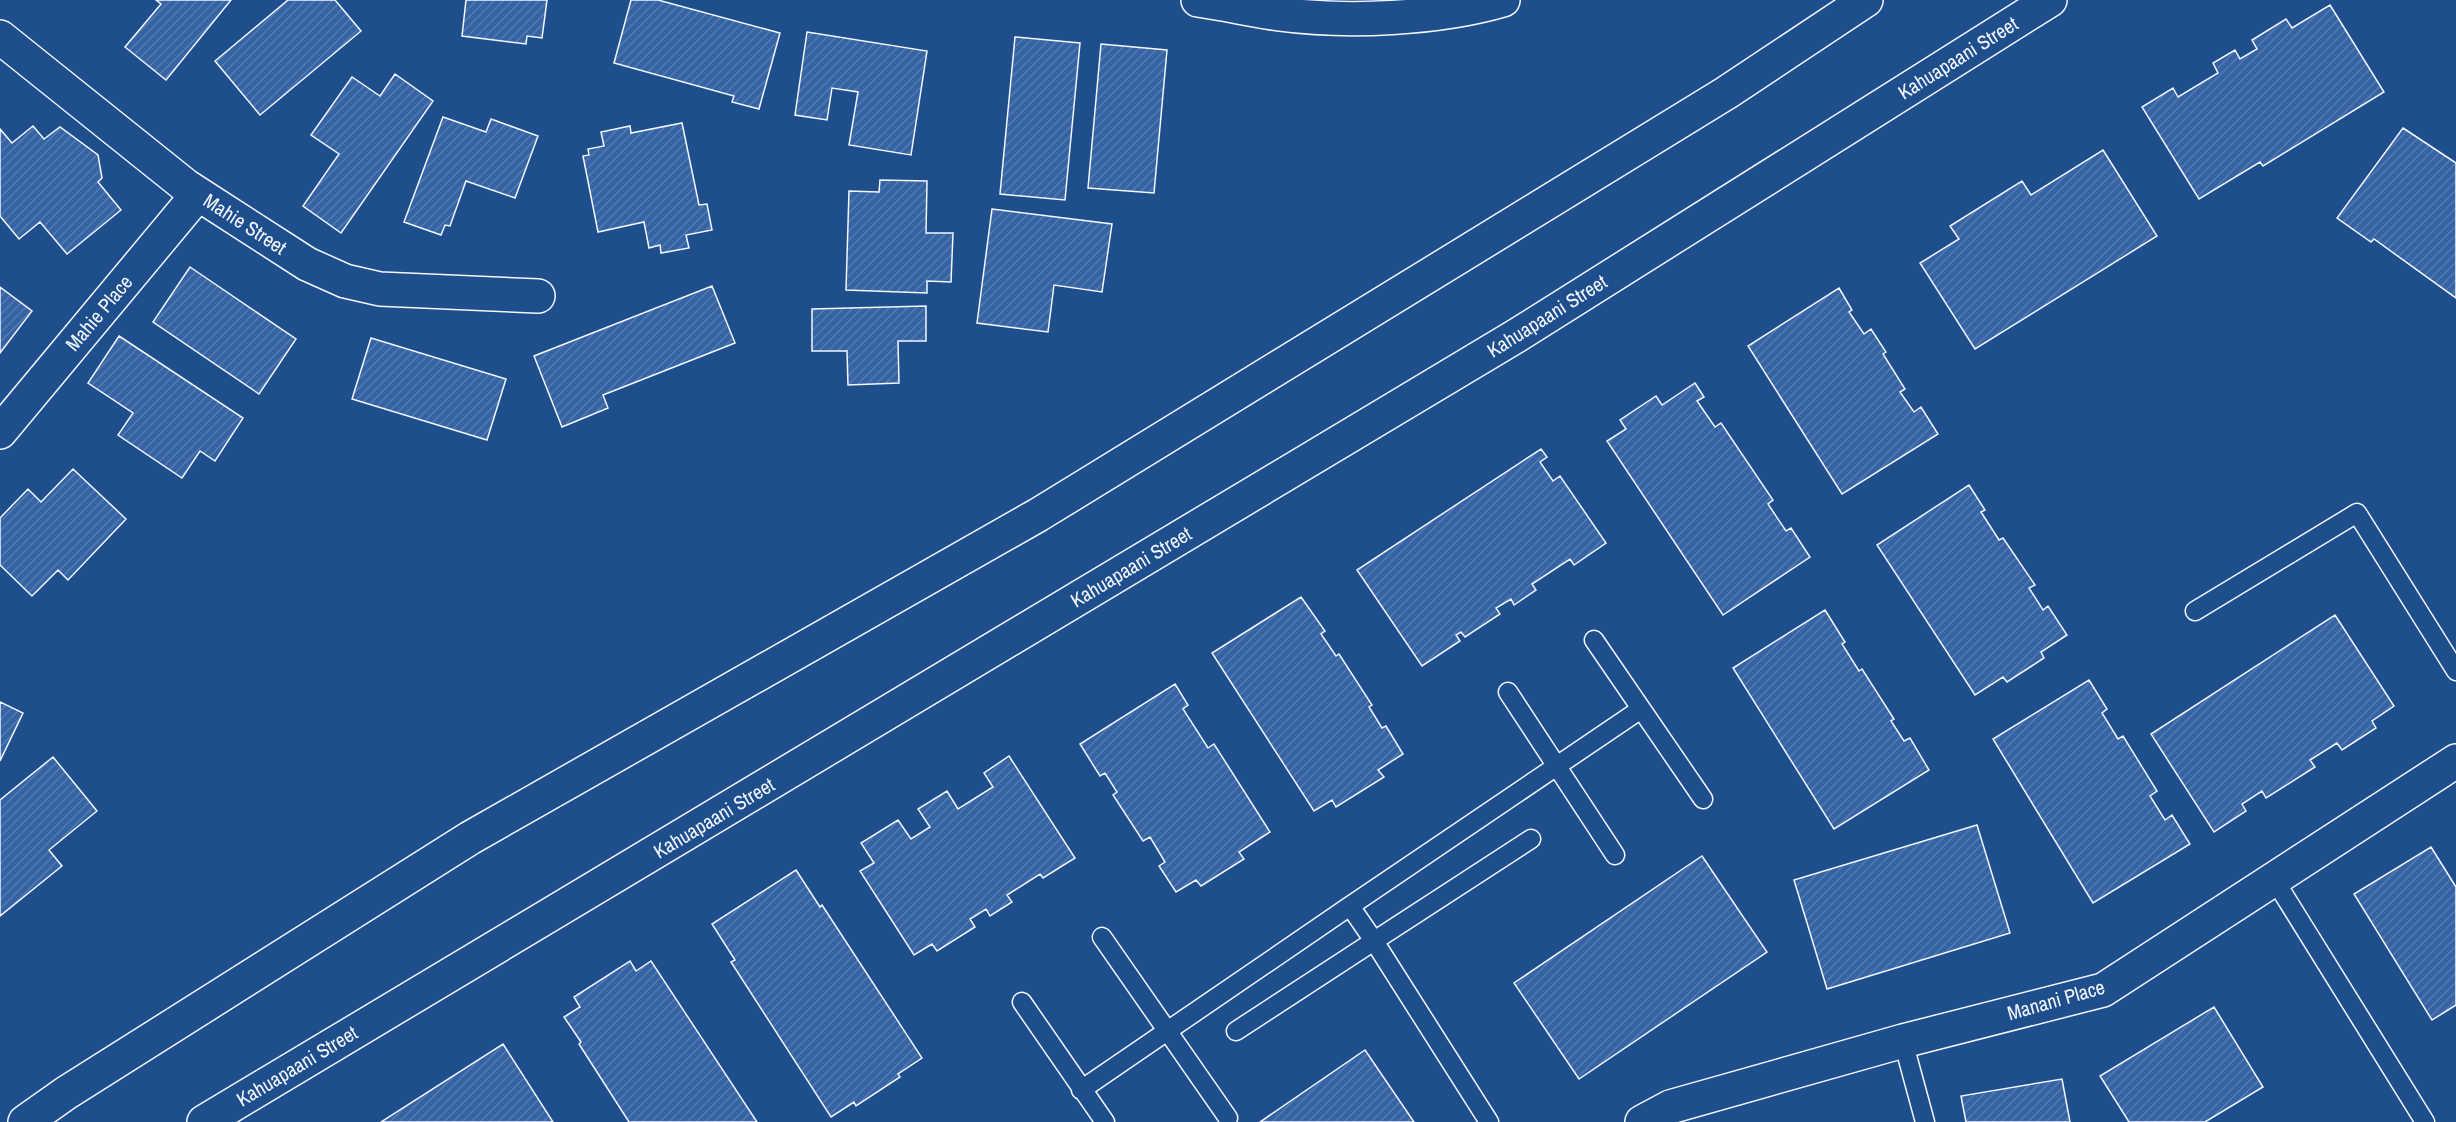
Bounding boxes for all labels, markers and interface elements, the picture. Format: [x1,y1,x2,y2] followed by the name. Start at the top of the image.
[1893,10,2023,105] street label: Kahuapaani Street
[199,187,292,261] street label: Mahie Street
[1482,268,1612,363] street label: Kahuapaani Street
[59,269,138,356] street label: Mahie Place
[1065,520,1197,613] street label: Kahuapaani Street
[648,771,780,864] street label: Kahuapaani Street
[2004,973,2108,1026] street label: Manani Place
[231,1019,363,1112] street label: Kahuapaani Street

